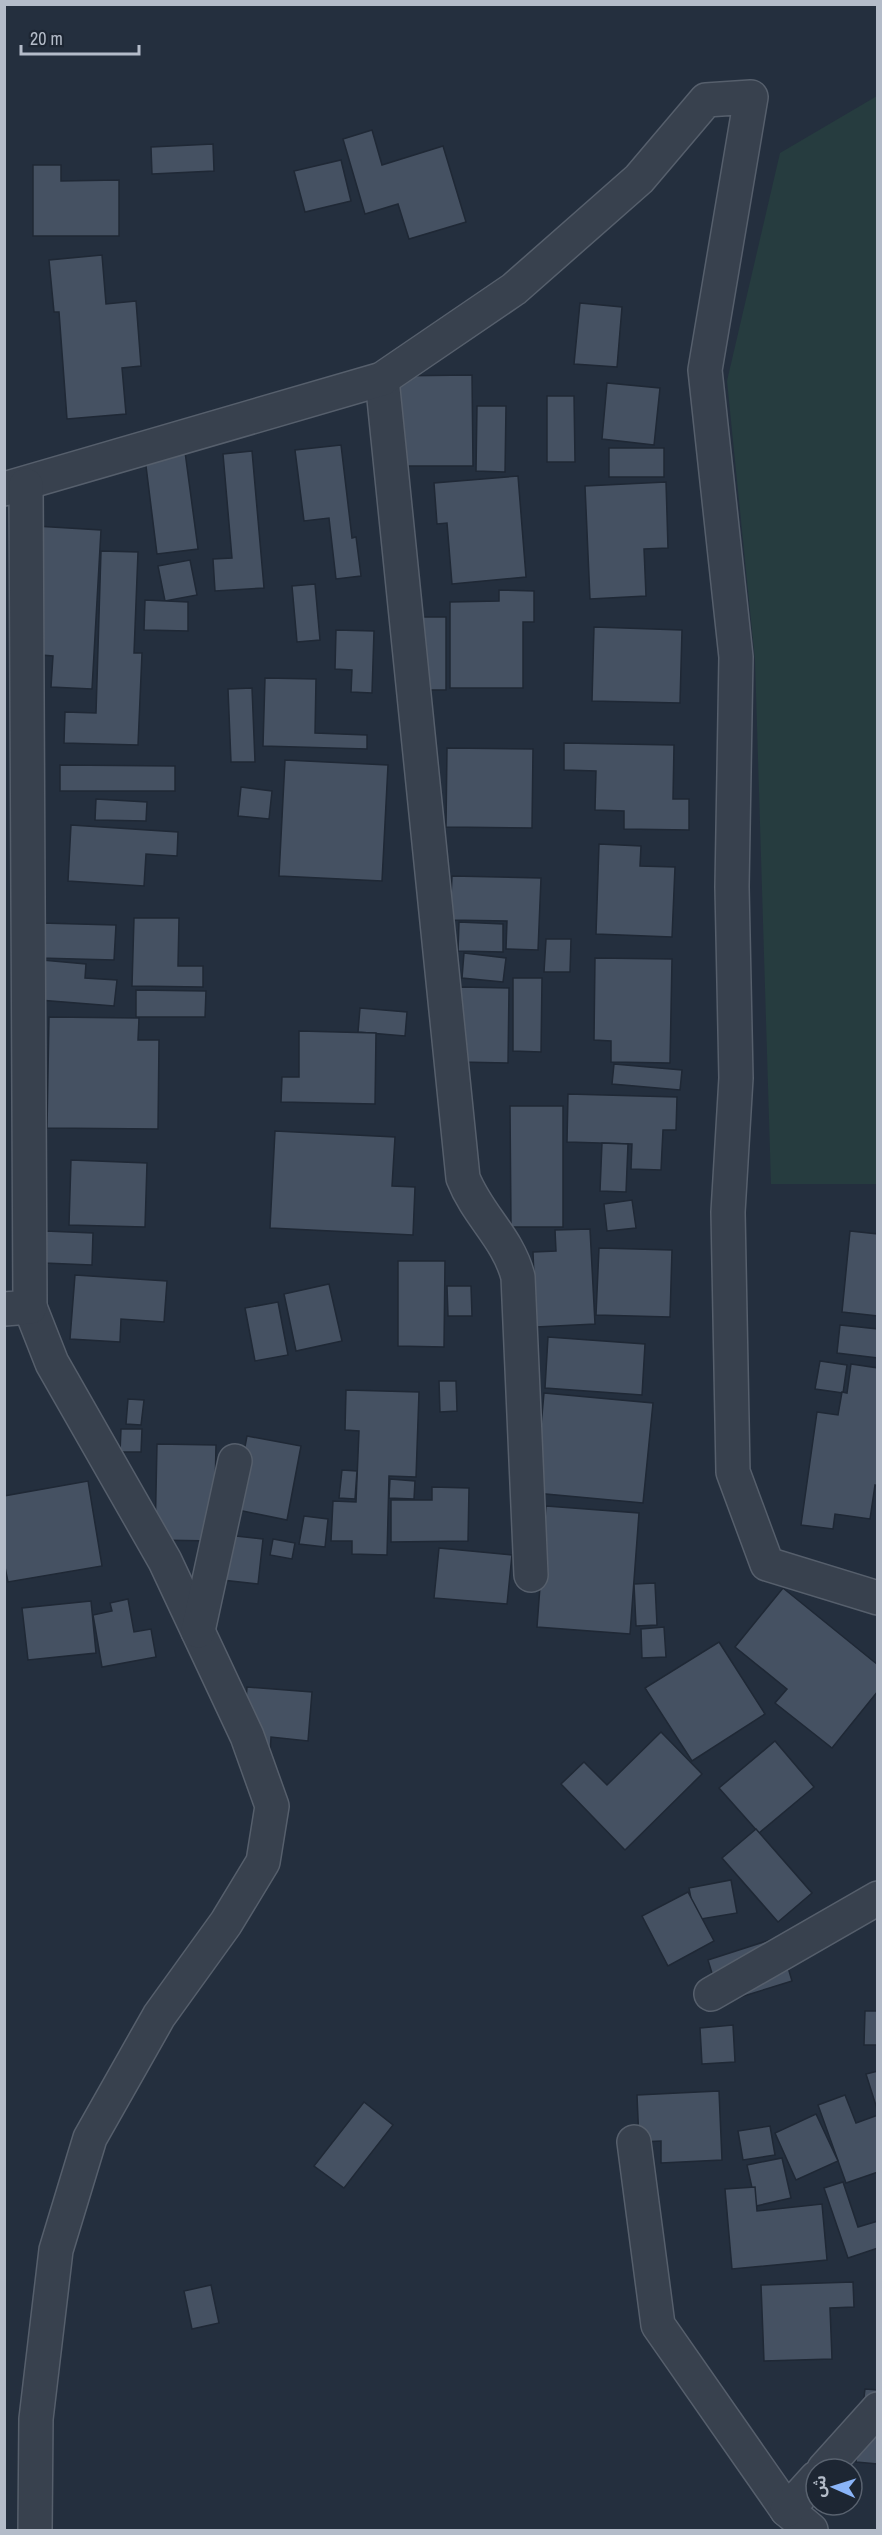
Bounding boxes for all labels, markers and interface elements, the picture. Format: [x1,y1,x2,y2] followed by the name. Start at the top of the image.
[21,18,140,56] scale bar
[30,26,63,51] text: 20 m
[804,2457,864,2517] north arrow
[807,2475,831,2498] text: ش

